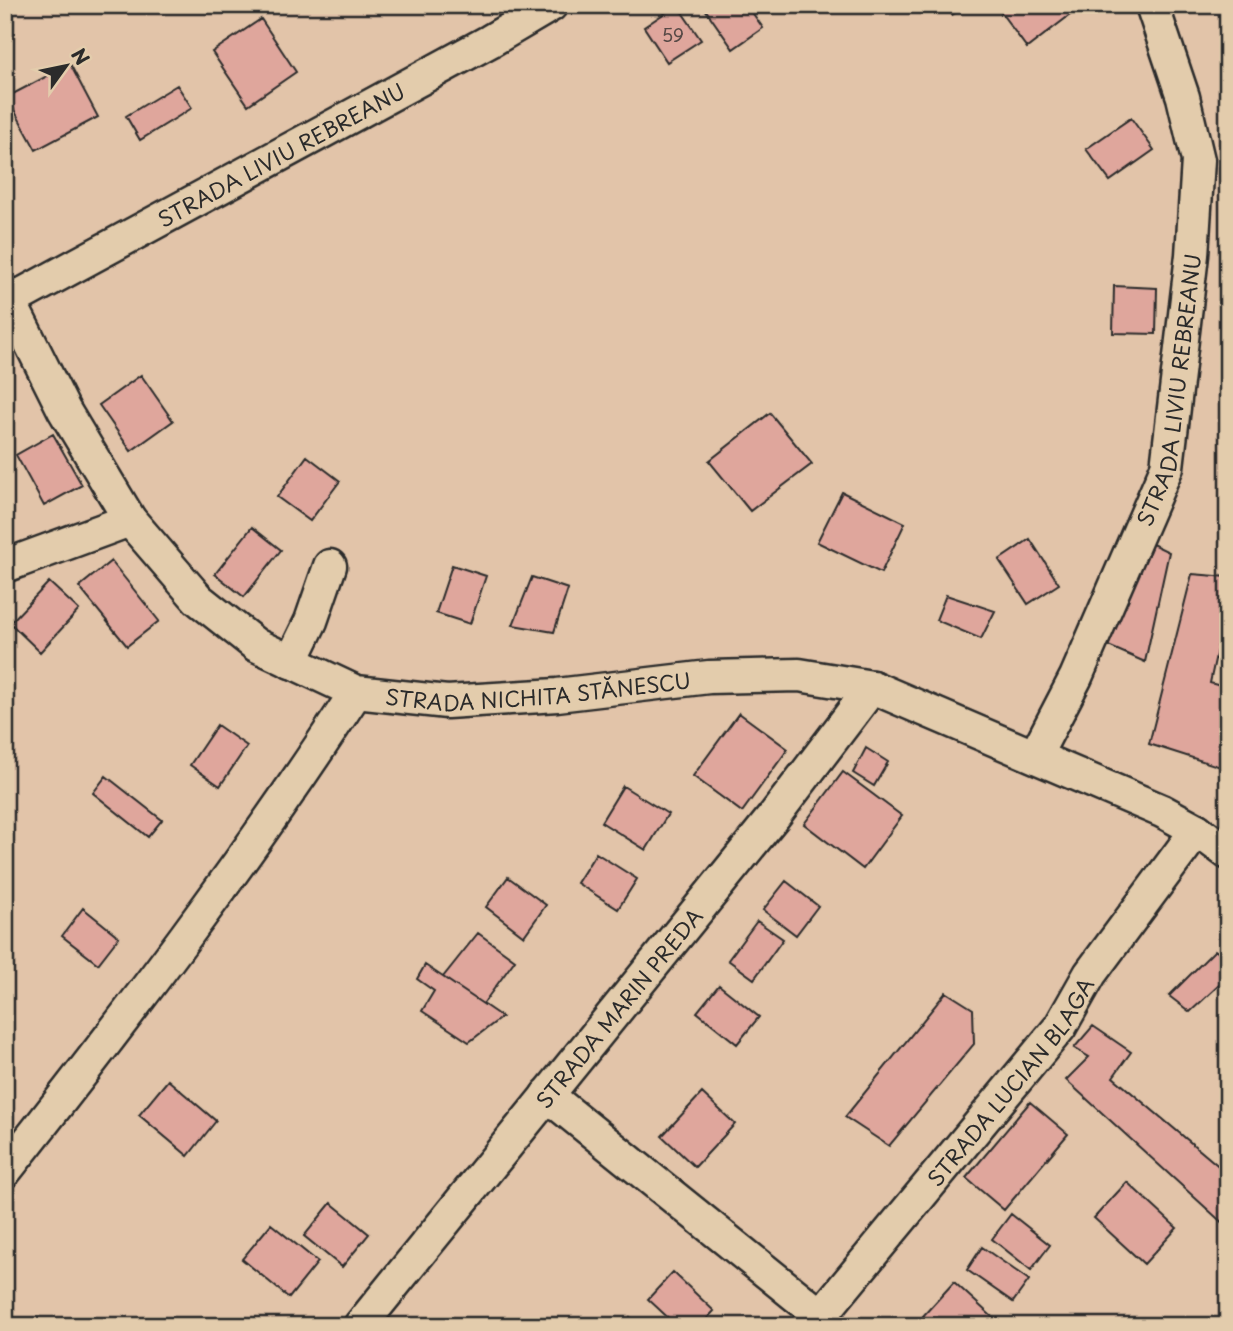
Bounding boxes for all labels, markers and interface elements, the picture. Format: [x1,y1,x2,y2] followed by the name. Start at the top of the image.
[662,21,684,48] house number: 59
[32,32,102,102] north arrow
[65,42,97,70] text: N
[151,74,410,234] street label: STRADA LIVIU REBREANU
[1127,252,1208,531] street label: STRADA LIVIU REBREANU
[384,663,692,718] street label: STRADA NICHITA STĂNESCU
[527,901,709,1115] street label: STRADA MARIN PREDA
[919,971,1101,1193] street label: STRADA LUCIAN BLAGA

